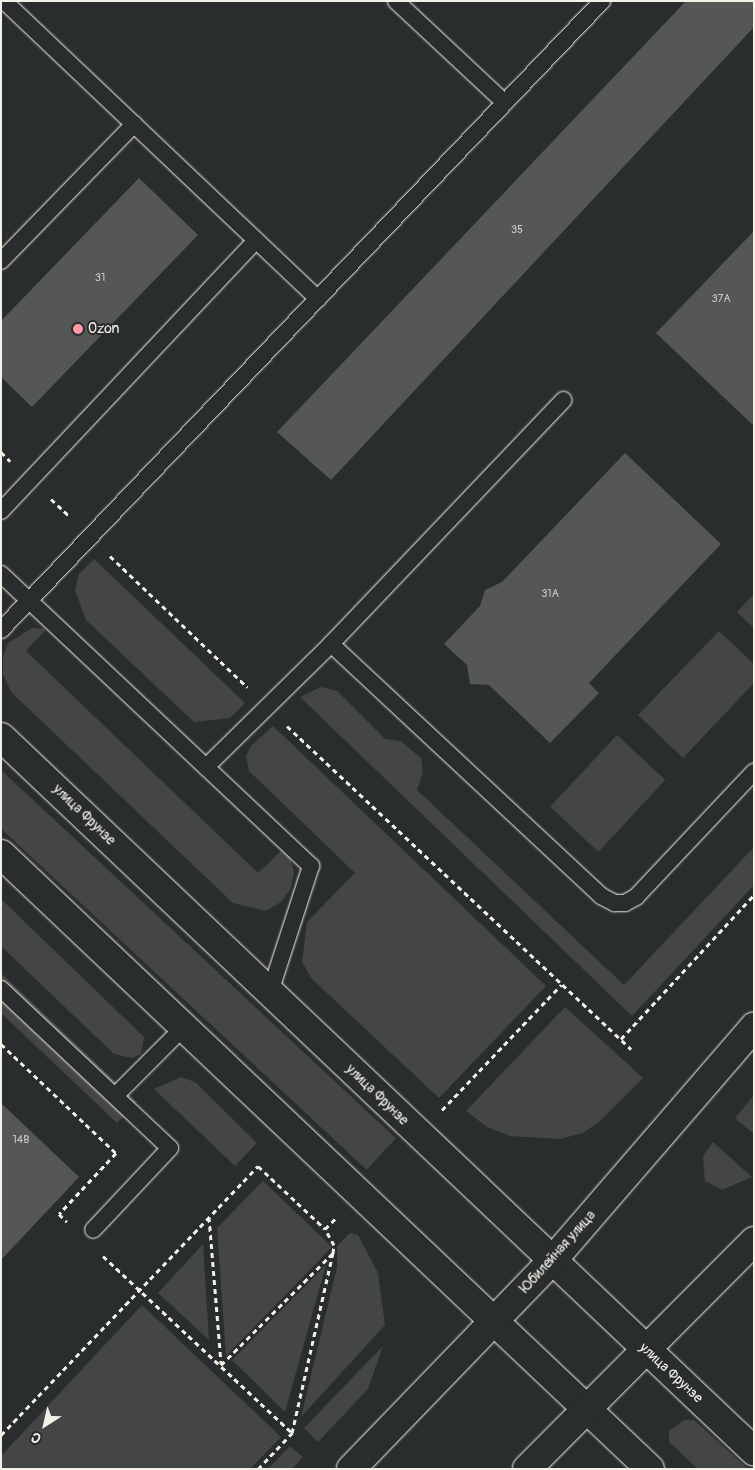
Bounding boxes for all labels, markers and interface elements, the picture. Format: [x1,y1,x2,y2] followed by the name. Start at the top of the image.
[511,223,523,237] house number: 35
[95,271,105,285] house number: 31
[711,292,731,306] house number: 37А
[88,321,119,337] place label: Ozon
[72,323,84,335] marker: Ozon
[541,587,559,601] house number: 31А
[49,781,119,849] street label: улица Фрунзе
[342,1061,412,1129] street label: улица Фрунзе
[13,1133,29,1147] house number: 14В
[517,1207,599,1297] street label: Юбилейная улица
[636,1339,706,1407] street label: улица Фрунзе
[20,1400,70,1450] north arrow
[28,1428,45,1447] text: С

